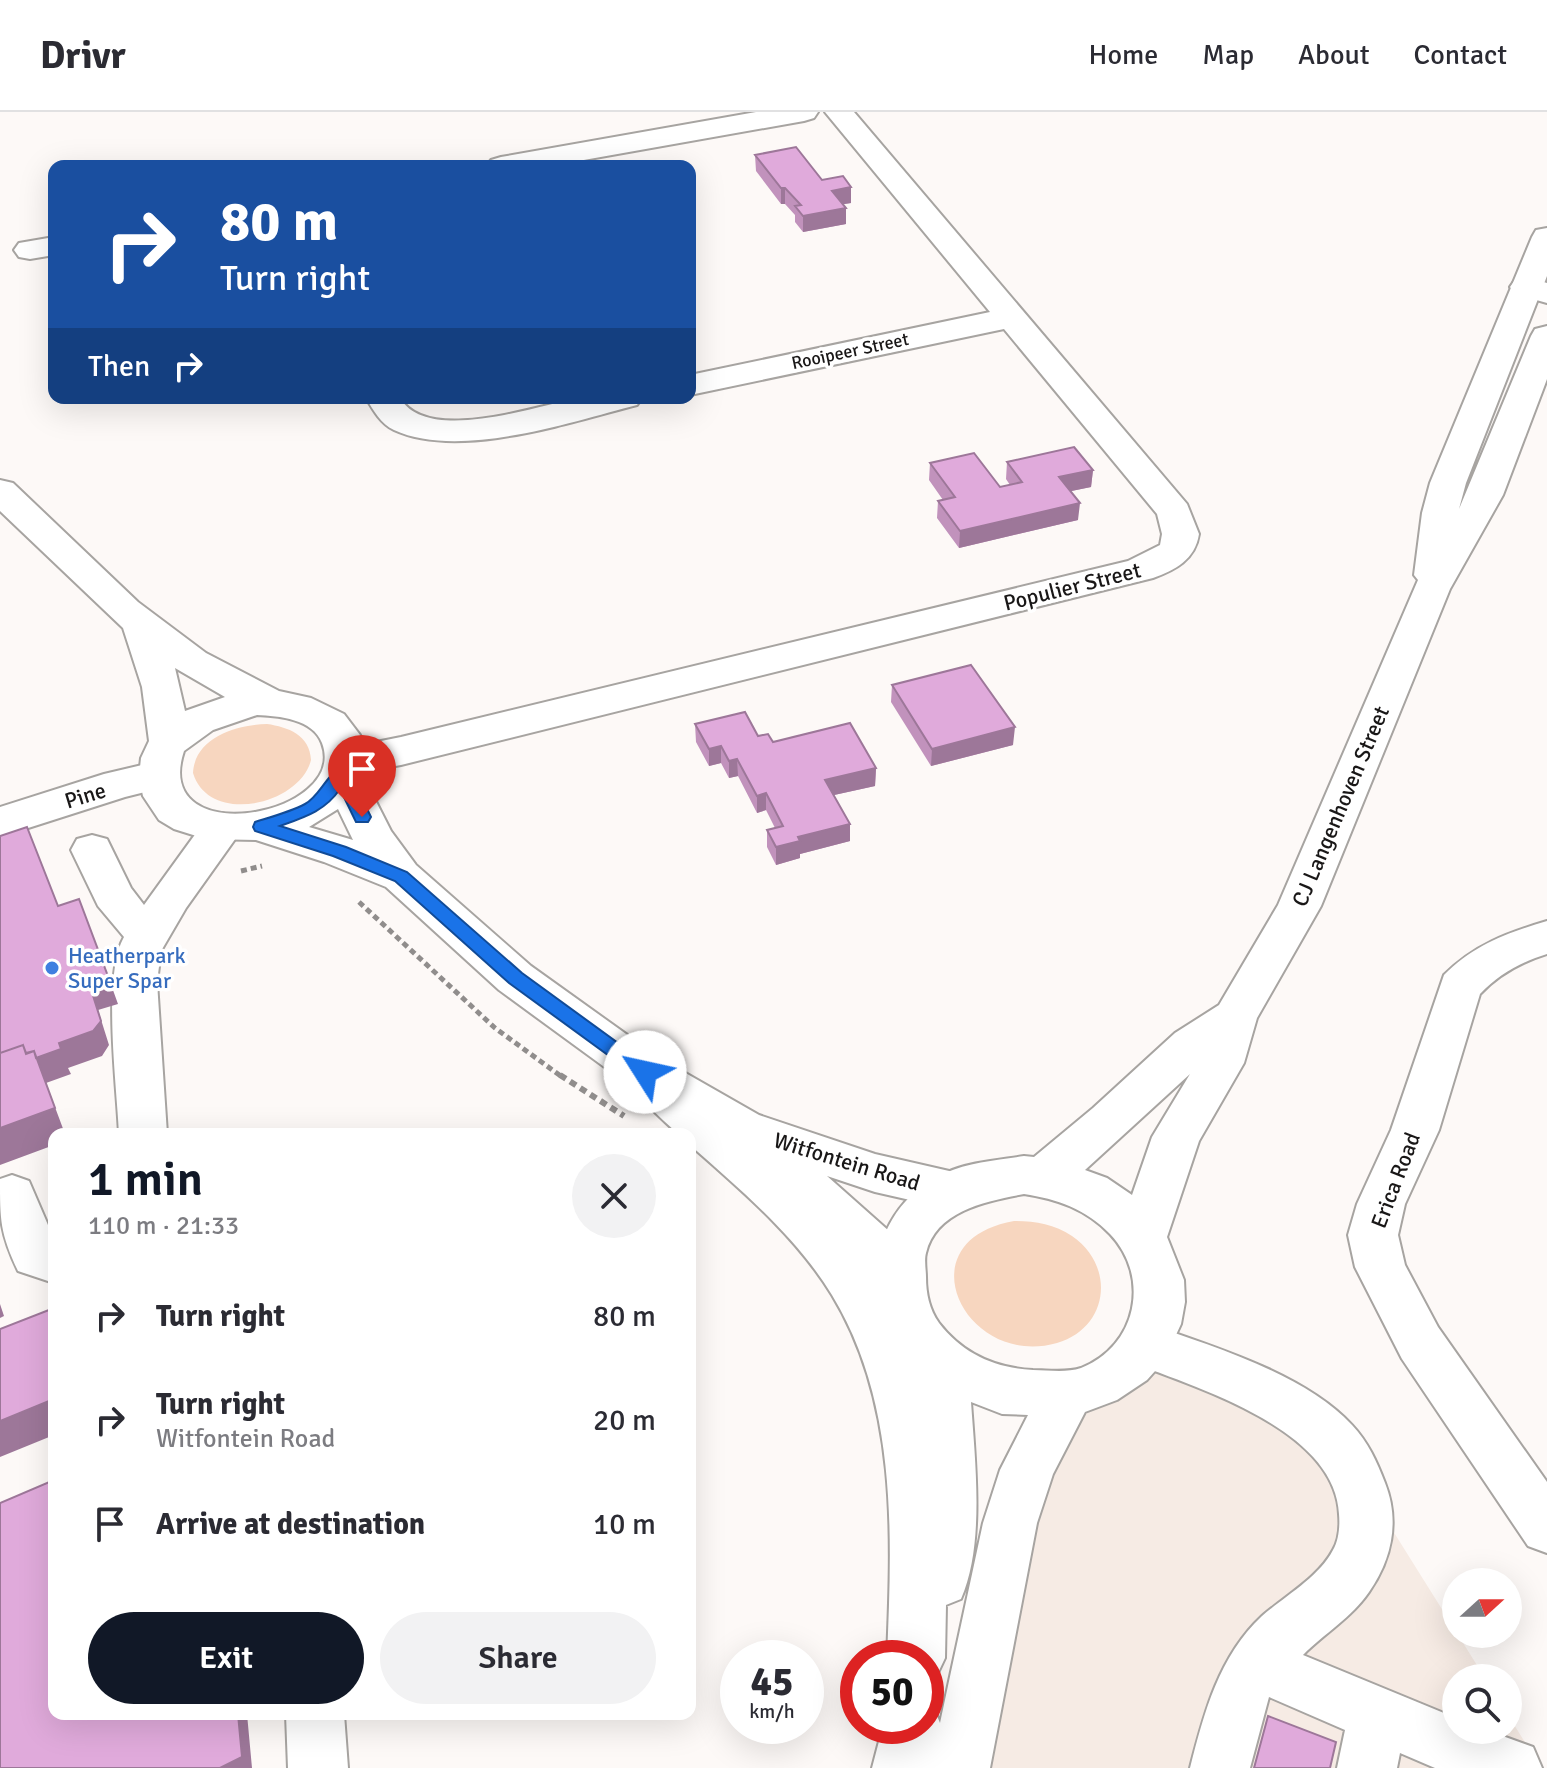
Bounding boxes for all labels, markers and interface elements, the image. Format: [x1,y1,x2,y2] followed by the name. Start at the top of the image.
[40,32,126,79] text: Drivr
[1089,38,1158,72] text: Home
[1202,38,1254,72] text: Map
[1298,38,1370,72] text: About
[1414,38,1507,72] text: Contact
[220,187,338,256] text: 80 m
[88,192,192,296] icon: right
[220,256,370,301] text: Turn right
[789,328,911,374] street label: Rooipeer Street
[166,344,210,388] icon: right
[88,348,150,385] text: Then
[1001,556,1144,617] street label: Populier Street
[1286,702,1395,910] street label: CJ Langenhoven Street
[328,735,396,817] pin
[340,747,384,791] icon: arrive
[61,777,109,814] street label: Pine
[68,942,186,994] place label: Heatherpark Super Spar
[43,959,61,977] marker: Heatherpark Super Spar
[603,1030,687,1114] position arrow
[770,1126,923,1197] street label: Witfontein Road
[1365,1129,1426,1232] street label: Erica Road
[88,1150,203,1209] text: 1 min
[572,1154,656,1238] button: close
[88,1210,239,1242] text: 110 m · 21:33
[88,1294,132,1338] icon: right
[156,1298,285,1335] text: Turn right
[593,1298,656,1335] text: 80 m
[156,1386,285,1423] text: Turn right
[88,1398,132,1442] icon: right
[593,1402,656,1439] text: 20 m
[156,1423,335,1455] text: Witfontein Road
[88,1502,132,1546] icon: arrive
[156,1506,425,1543] text: Arrive at destination
[593,1506,656,1543] text: 10 m
[1442,1568,1522,1648] north arrow
[1442,1568,1522,1744] map controls
[88,1612,364,1704] button: Exit
[380,1612,656,1704] button: Share
[840,1640,944,1744] speed limit sign: 50
[750,1657,794,1707] text: 45
[1442,1664,1522,1744] button: search
[749,1699,795,1724] text: km/h

